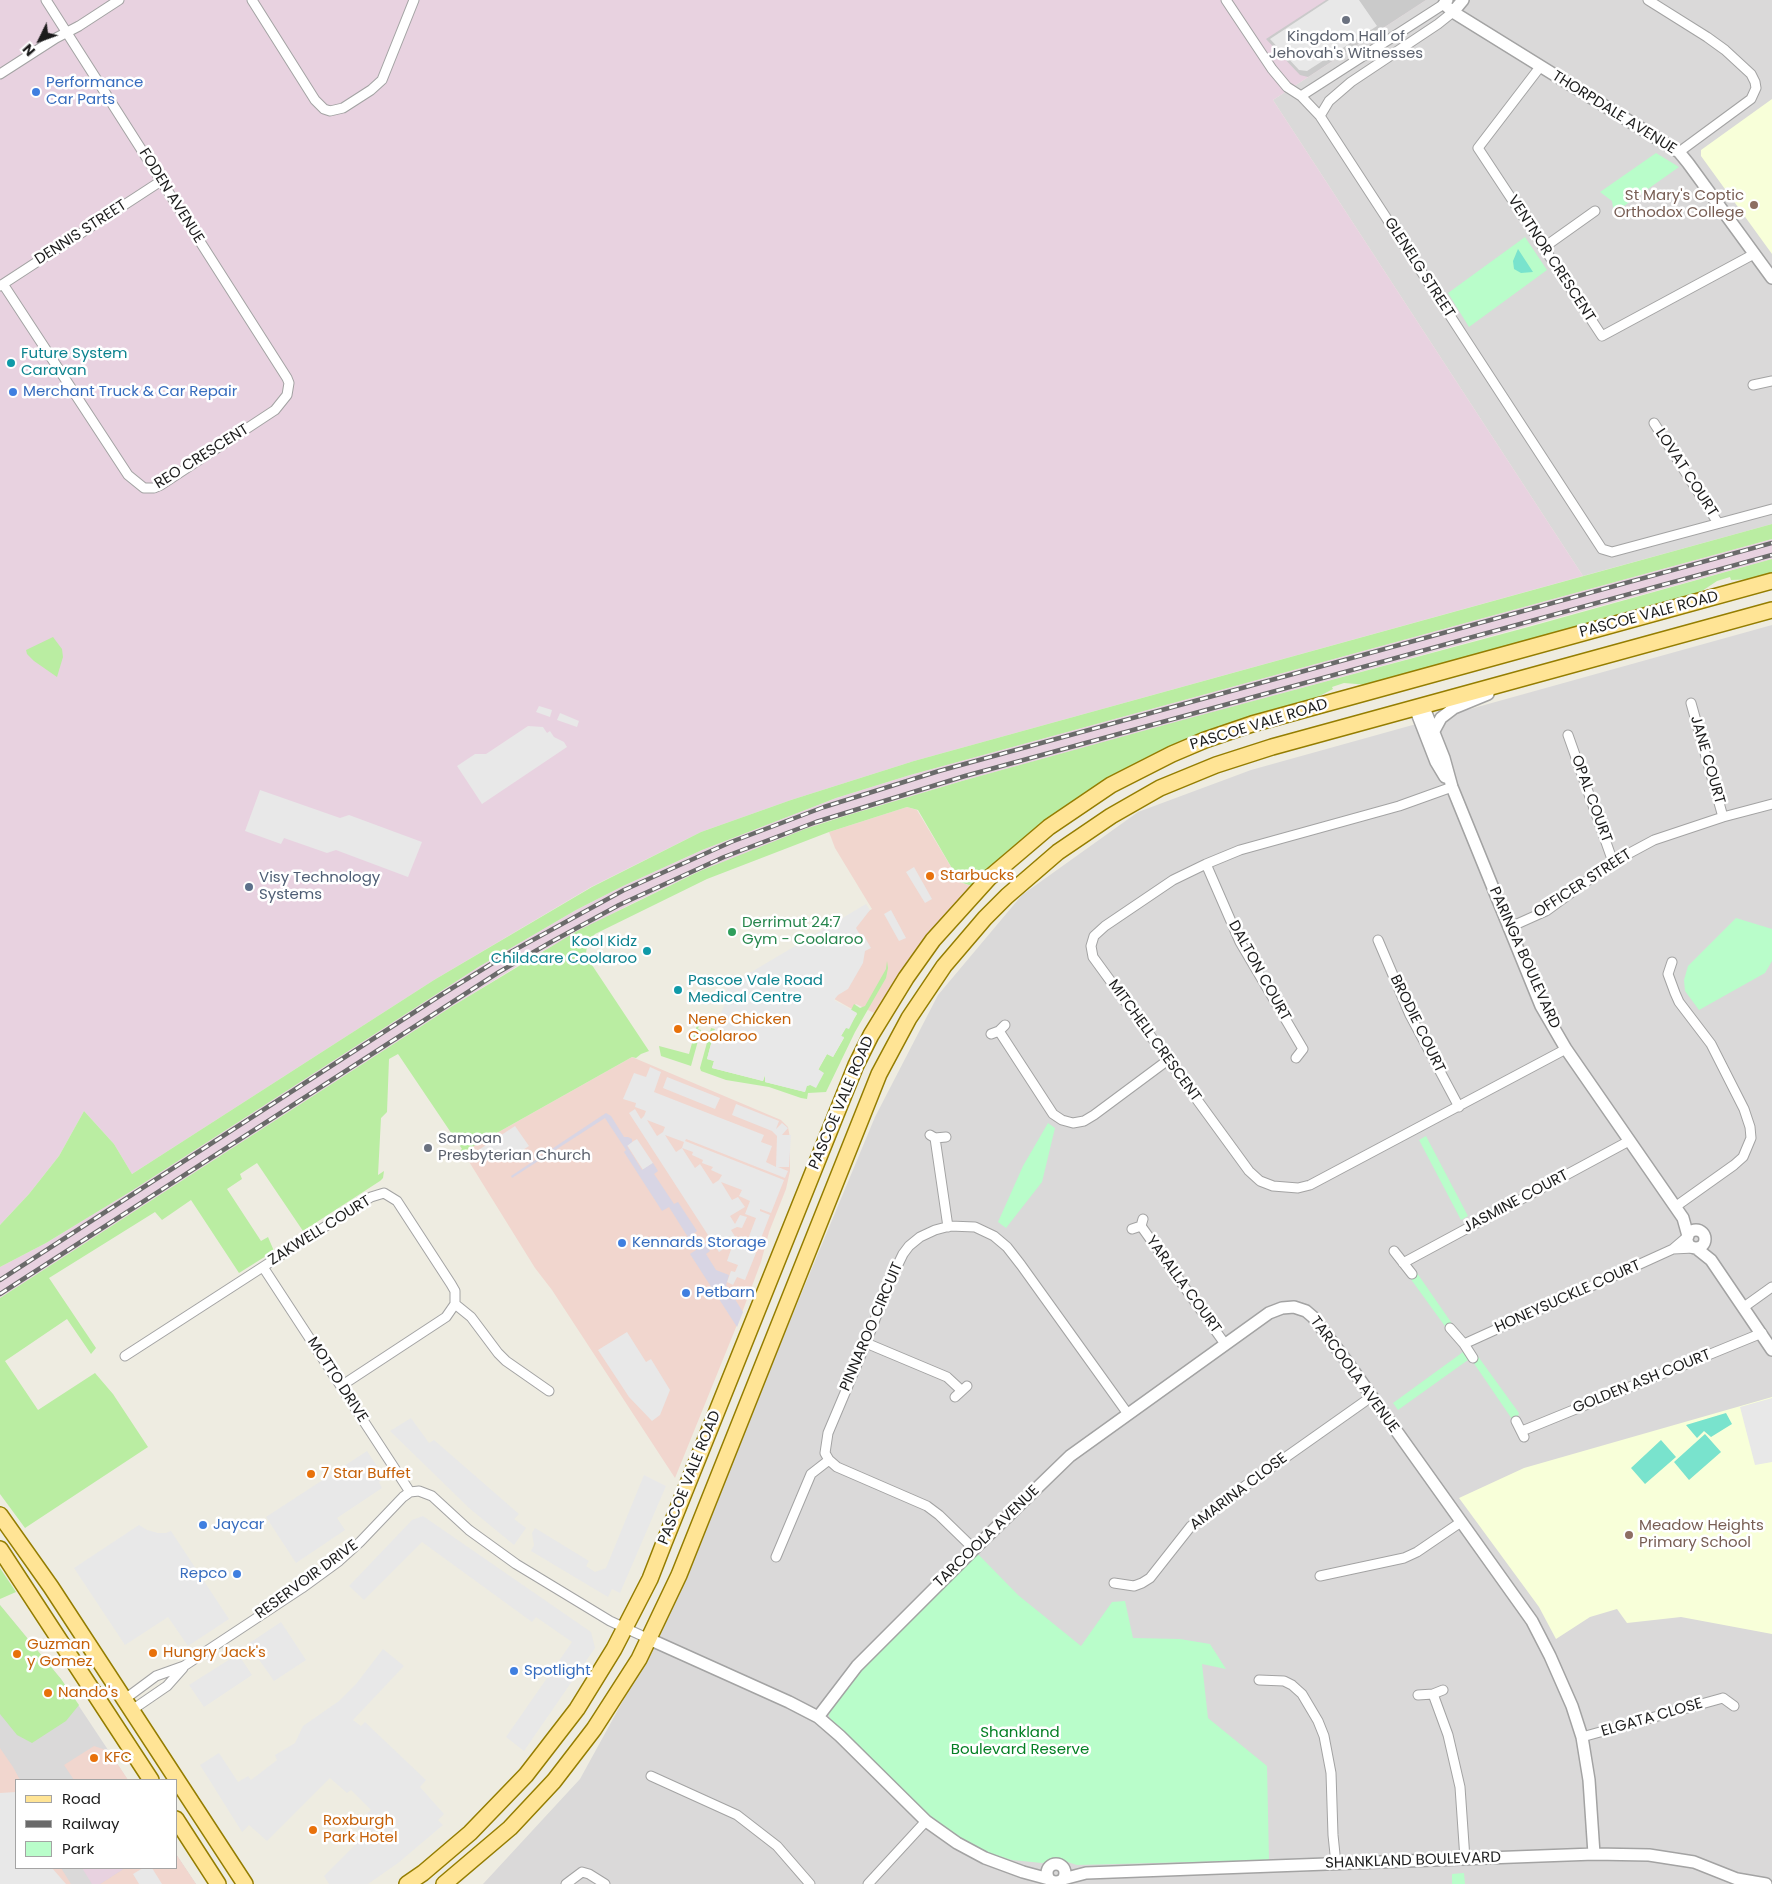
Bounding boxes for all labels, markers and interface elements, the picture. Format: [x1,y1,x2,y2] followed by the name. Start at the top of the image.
[1340,14,1352,26] marker: Kingdom Hall of Jehovah's Witnesses
[15,15,65,65] north arrow
[1269,28,1423,63] place label: Kingdom Hall of Jehovah's Witnesses
[18,39,40,61] text: N
[1548,67,1680,159] street label: THORPDALE AVENUE
[46,74,143,109] place label: Performance Car Parts
[30,86,42,98] marker: Performance Car Parts
[135,145,207,247] street label: FODEN AVENUE
[1614,187,1744,222] place label: St Mary's Coptic Orthodox College
[1503,192,1599,326] street label: VENTNOR CRESCENT
[32,197,130,269] street label: DENNIS STREET
[1748,199,1760,211] marker: St Mary's Coptic Orthodox College
[1380,215,1458,321] street label: GLENELG STREET
[21,345,127,380] place label: Future System Caravan
[5,357,17,369] marker: Future System Caravan
[23,383,237,401] place label: Merchant Truck & Car Repair
[7,386,19,398] marker: Merchant Truck & Car Repair
[152,421,252,493] street label: REO CRESCENT
[1651,426,1721,520] street label: LOVAT COURT
[1578,588,1720,642] street label: PASCOE VALE ROAD
[1188,696,1330,754] street label: PASCOE VALE ROAD
[1686,714,1728,806] street label: JANE COURT
[1567,753,1615,845] street label: OPAL COURT
[1531,846,1635,922] street label: OFFICER STREET
[940,867,1014,885] place label: Starbucks
[259,869,380,904] place label: Visy Technology Systems
[924,870,936,882] marker: Starbucks
[243,881,255,893] marker: Visy Technology Systems
[1485,884,1563,1032] street label: PARINGA BOULEVARD
[742,914,863,949] place label: Derrimut 24:7 Gym - Coolaroo
[1224,917,1294,1025] street label: DALTON COURT
[726,926,738,938] marker: Derrimut 24:7 Gym - Coolaroo
[491,933,637,968] place label: Kool Kidz Childcare Coolaroo
[641,945,653,957] marker: Kool Kidz Childcare Coolaroo
[688,972,823,1007] place label: Pascoe Vale Road Medical Centre
[1385,972,1449,1076] street label: BRODIE COURT
[1104,976,1204,1106] street label: MITCHELL CRESCENT
[672,984,684,996] marker: Pascoe Vale Road Medical Centre
[688,1011,791,1046] place label: Nene Chicken Coolaroo
[672,1023,684,1035] marker: Nene Chicken Coolaroo
[806,1034,878,1172] street label: PASCOE VALE ROAD
[438,1130,591,1165] place label: Samoan Presbyterian Church
[422,1142,434,1154] marker: Samoan Presbyterian Church
[1460,1167,1572,1237] street label: JASMINE COURT
[266,1192,374,1270] street label: ZAKWELL COURT
[1142,1233,1224,1337] street label: YARALLA COURT
[632,1234,766,1252] place label: Kennards Storage
[616,1237,628,1249] marker: Kennards Storage
[1492,1257,1644,1337] street label: HONEYSUCKLE COURT
[837,1260,907,1394] street label: PINNAROO CIRCUIT
[696,1284,755,1302] place label: Petbarn
[680,1287,692,1299] marker: Petbarn
[1306,1313,1402,1437] street label: TARCOOLA AVENUE
[303,1334,371,1426] street label: MOTTO DRIVE
[1571,1346,1713,1418] street label: GOLDEN ASH COURT
[655,1408,725,1548] street label: PASCOE VALE ROAD
[1187,1450,1291,1534] street label: AMARINA CLOSE
[321,1465,411,1483] place label: 7 Star Buffet
[305,1468,317,1480] marker: 7 Star Buffet
[931,1482,1043,1592] street label: TARCOOLA AVENUE
[213,1516,264,1534] place label: Jaycar
[1639,1517,1764,1552] place label: Meadow Heights Primary School
[197,1519,209,1531] marker: Jaycar
[1623,1529,1635,1541] marker: Meadow Heights Primary School
[252,1537,362,1623] street label: RESERVOIR DRIVE
[180,1565,227,1583] place label: Repco
[231,1568,243,1580] marker: Repco
[27,1636,92,1671] place label: Guzman y Gomez
[163,1644,266,1662] place label: Hungry Jack's
[147,1647,159,1659] marker: Hungry Jack's
[11,1648,23,1660] marker: Guzman y Gomez
[524,1662,591,1680] place label: Spotlight
[508,1665,520,1677] marker: Spotlight
[58,1684,118,1702] place label: Nando's
[42,1687,54,1699] marker: Nando's
[1599,1695,1705,1741] street label: ELGATA CLOSE
[951,1724,1089,1759] park label: Shankland Boulevard Reserve
[104,1749,132,1767] place label: KFC
[88,1752,100,1764] marker: KFC
[15,1779,178,1869] legend
[62,1788,101,1809] text: Road
[323,1812,398,1847] place label: Roxburgh Park Hotel
[62,1813,120,1834] text: Railway
[307,1824,319,1836] marker: Roxburgh Park Hotel
[62,1838,94,1859] text: Park
[1325,1849,1501,1873] street label: SHANKLAND BOULEVARD

